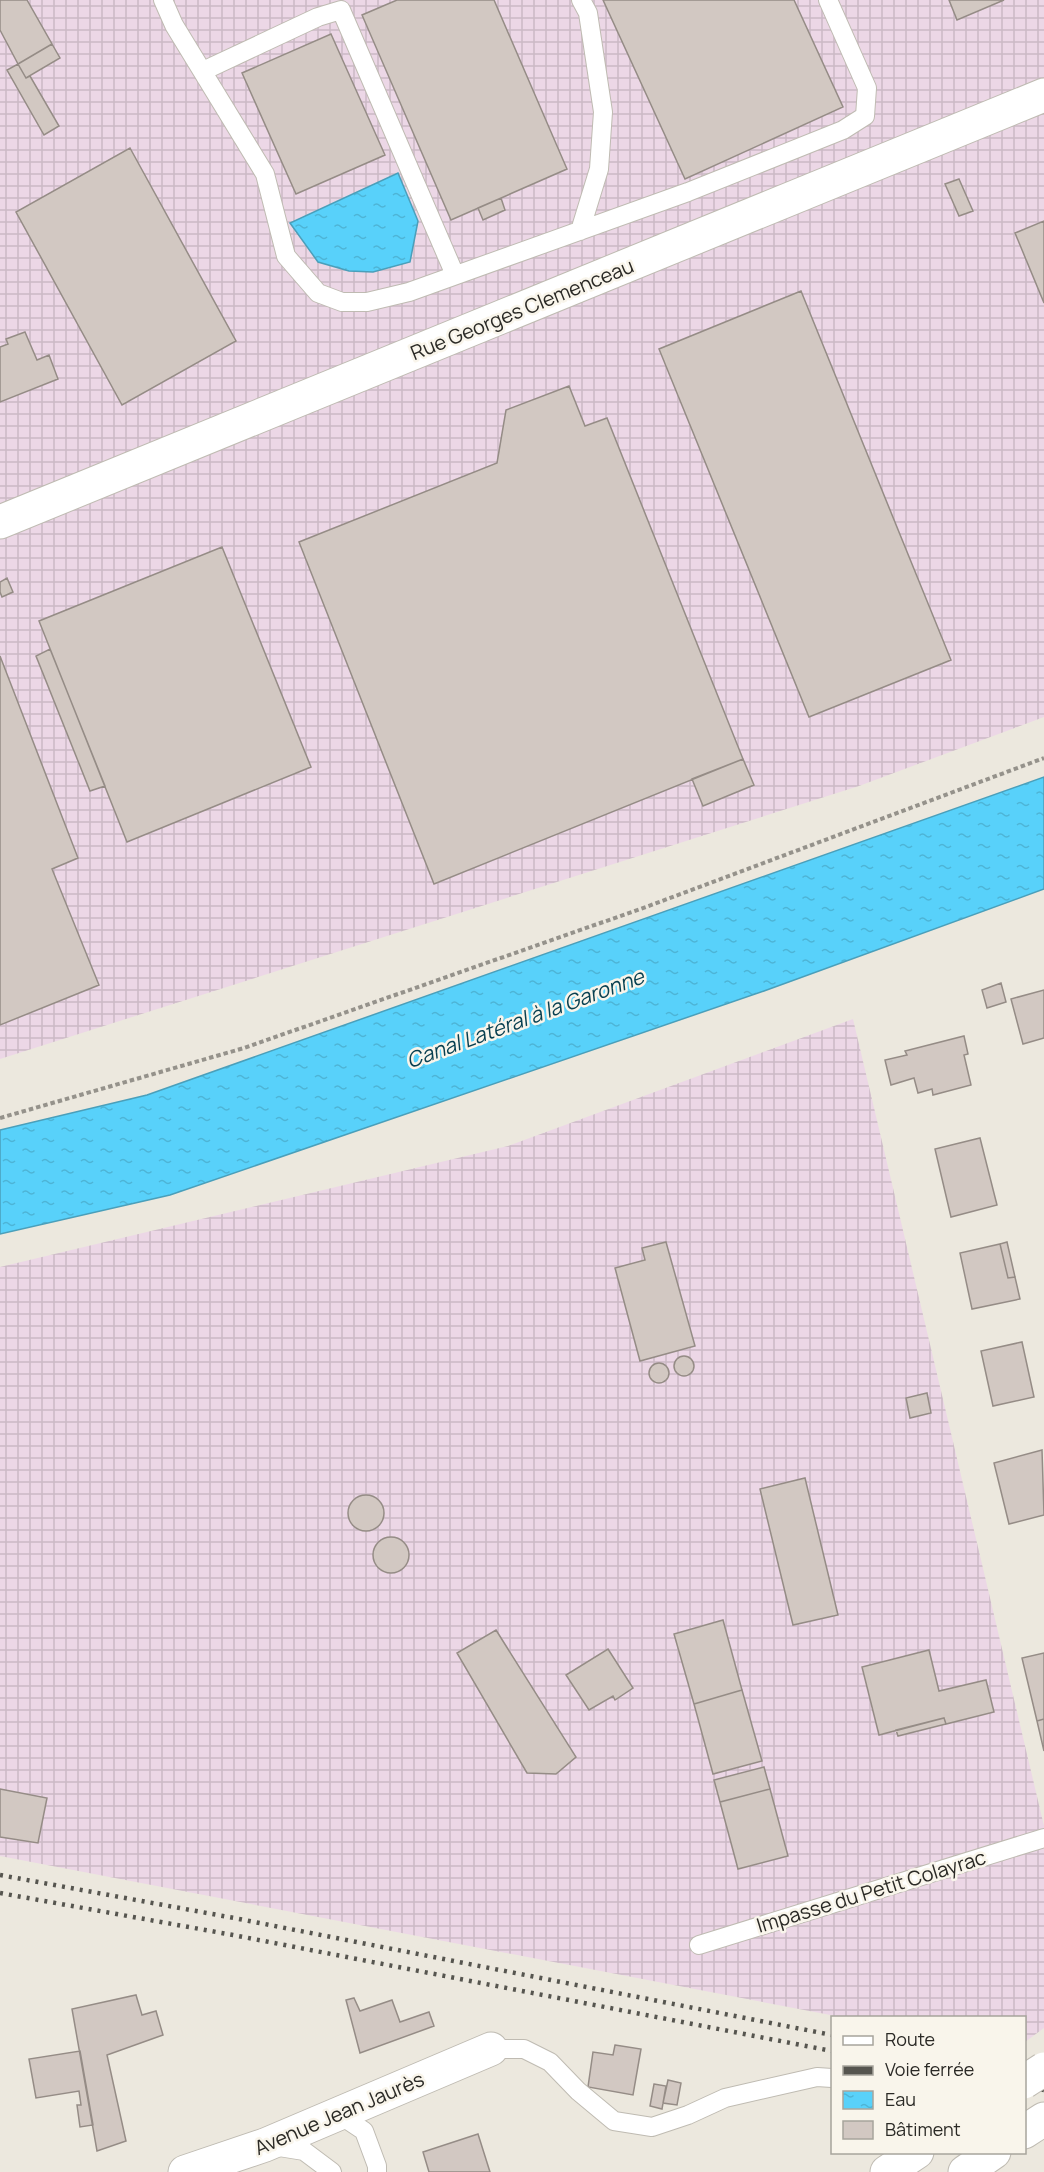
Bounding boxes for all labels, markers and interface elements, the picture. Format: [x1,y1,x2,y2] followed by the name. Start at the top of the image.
[406,252,638,366] street label: Rue Georges Clemenceau
[402,961,649,1074] water label: Canal Latéral à la Garonne
[753,1843,989,1939] street label: Impasse du Petit Colayrac
[831,2016,1026,2154] legend
[885,2027,935,2051] text: Route
[885,2057,974,2081] text: Voie ferrée
[250,2065,428,2161] street label: Avenue Jean Jaurès
[885,2087,916,2111] text: Eau
[885,2117,961,2141] text: Bâtiment

